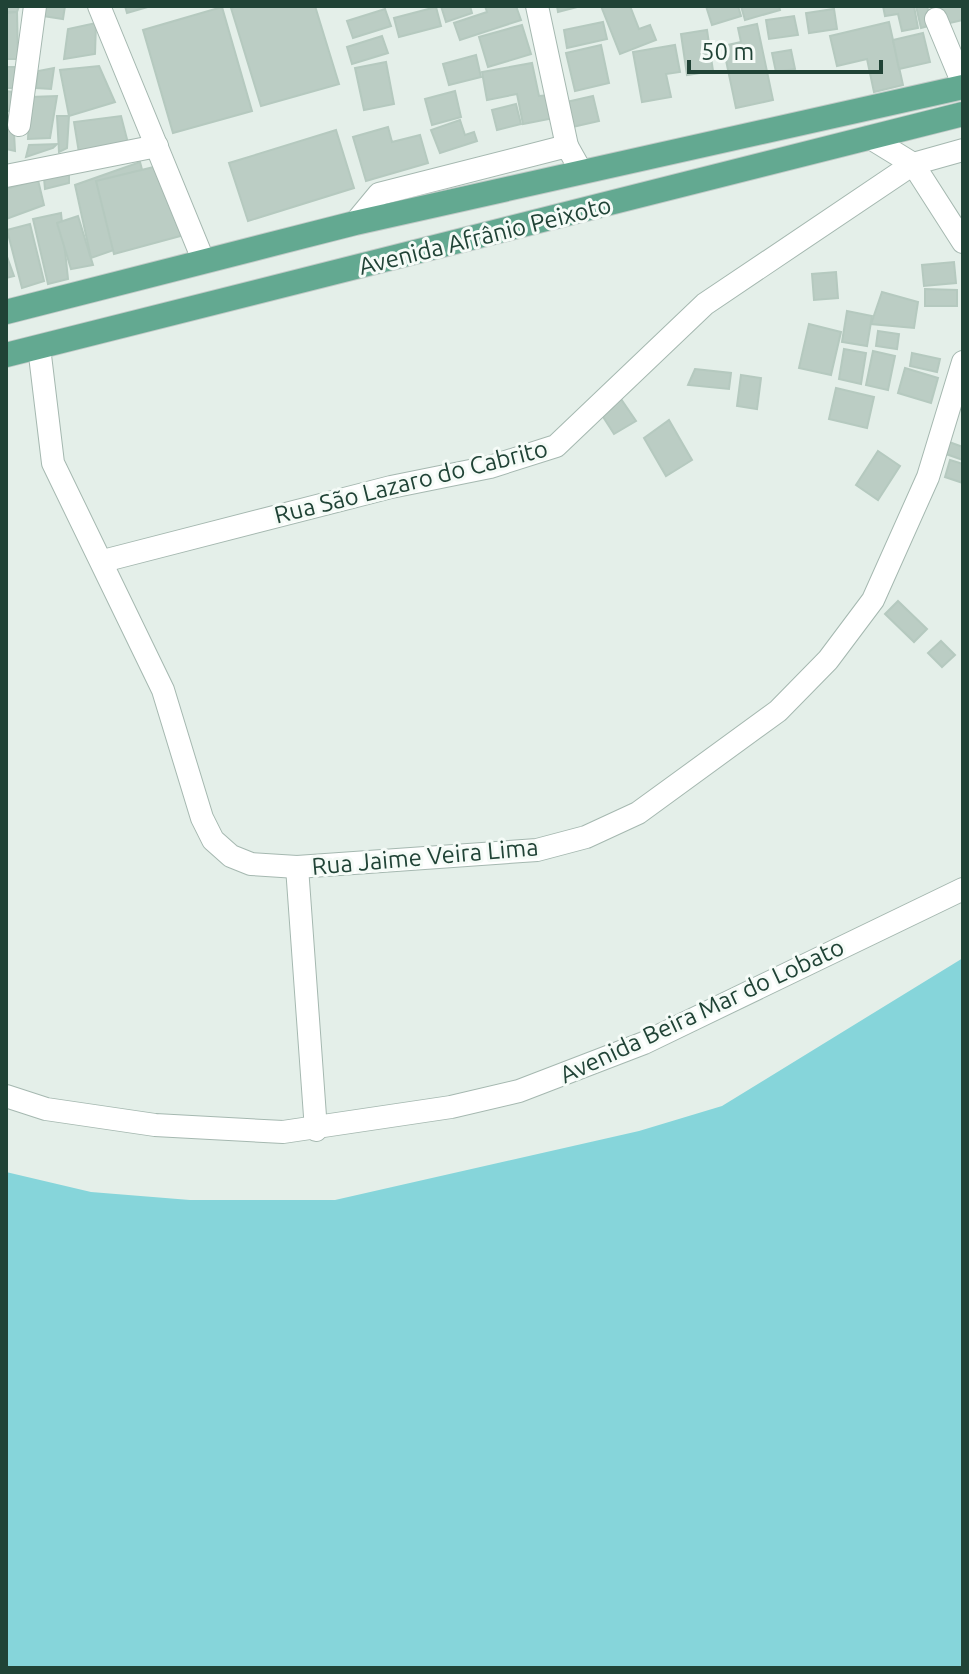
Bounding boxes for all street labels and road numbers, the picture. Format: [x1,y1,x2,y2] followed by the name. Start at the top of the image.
[356,191,614,280] street label: Avenida Afrânio Peixoto
[272,434,550,529] street label: Rua São Lazaro do Cabrito
[311,833,539,880] street label: Rua Jaime Veira Lima
[555,933,848,1088] street label: Avenida Beira Mar do Lobato

